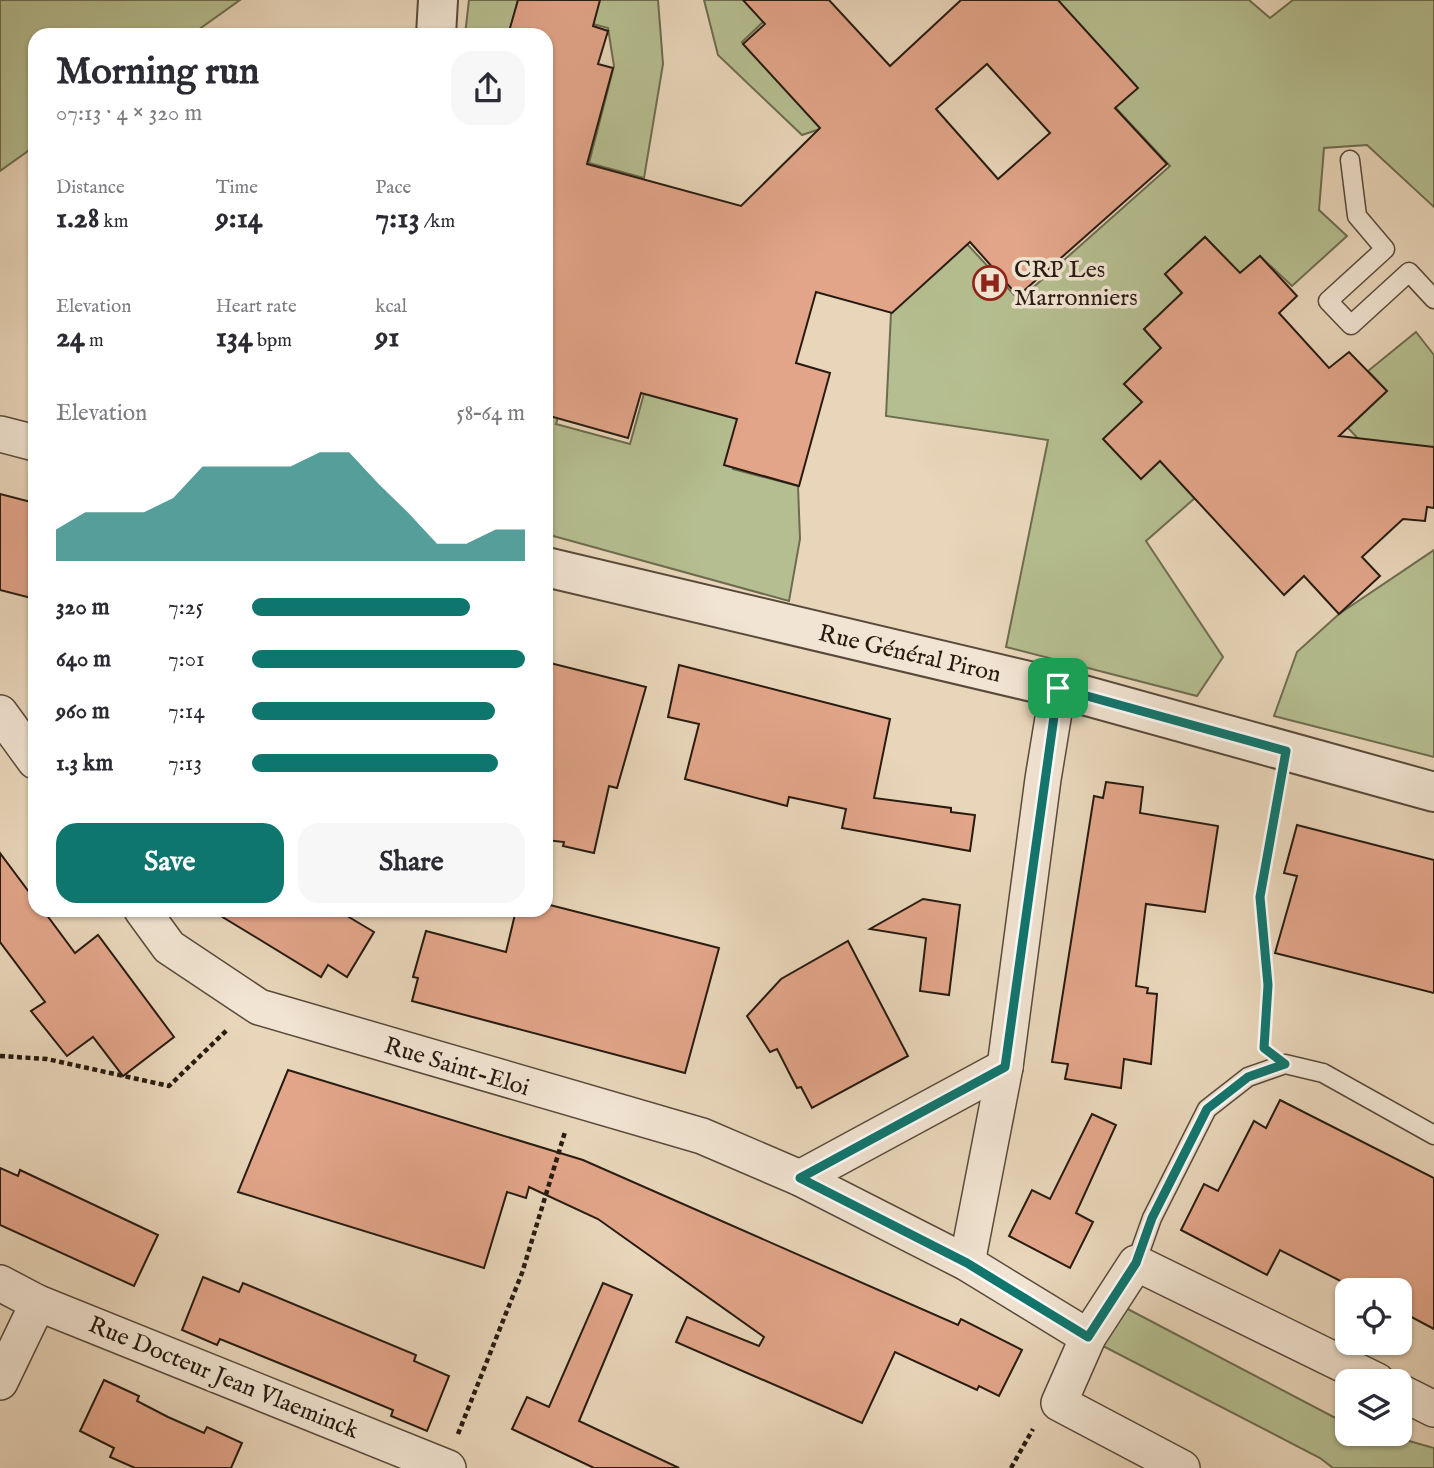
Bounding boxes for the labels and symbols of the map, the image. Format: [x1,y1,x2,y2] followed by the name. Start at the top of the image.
[1014,255,1138,314] place label: CRP Les Marronniers
[971,264,1009,302] hospital icon: CRP Les Marronniers
[815,618,1004,691] street label: Rue Général Piron
[1028,658,1088,718] pin
[380,1031,533,1104] street label: Rue Saint-Eloi
[84,1310,363,1447] street label: Rue Docteur Jean Vlaeminck

